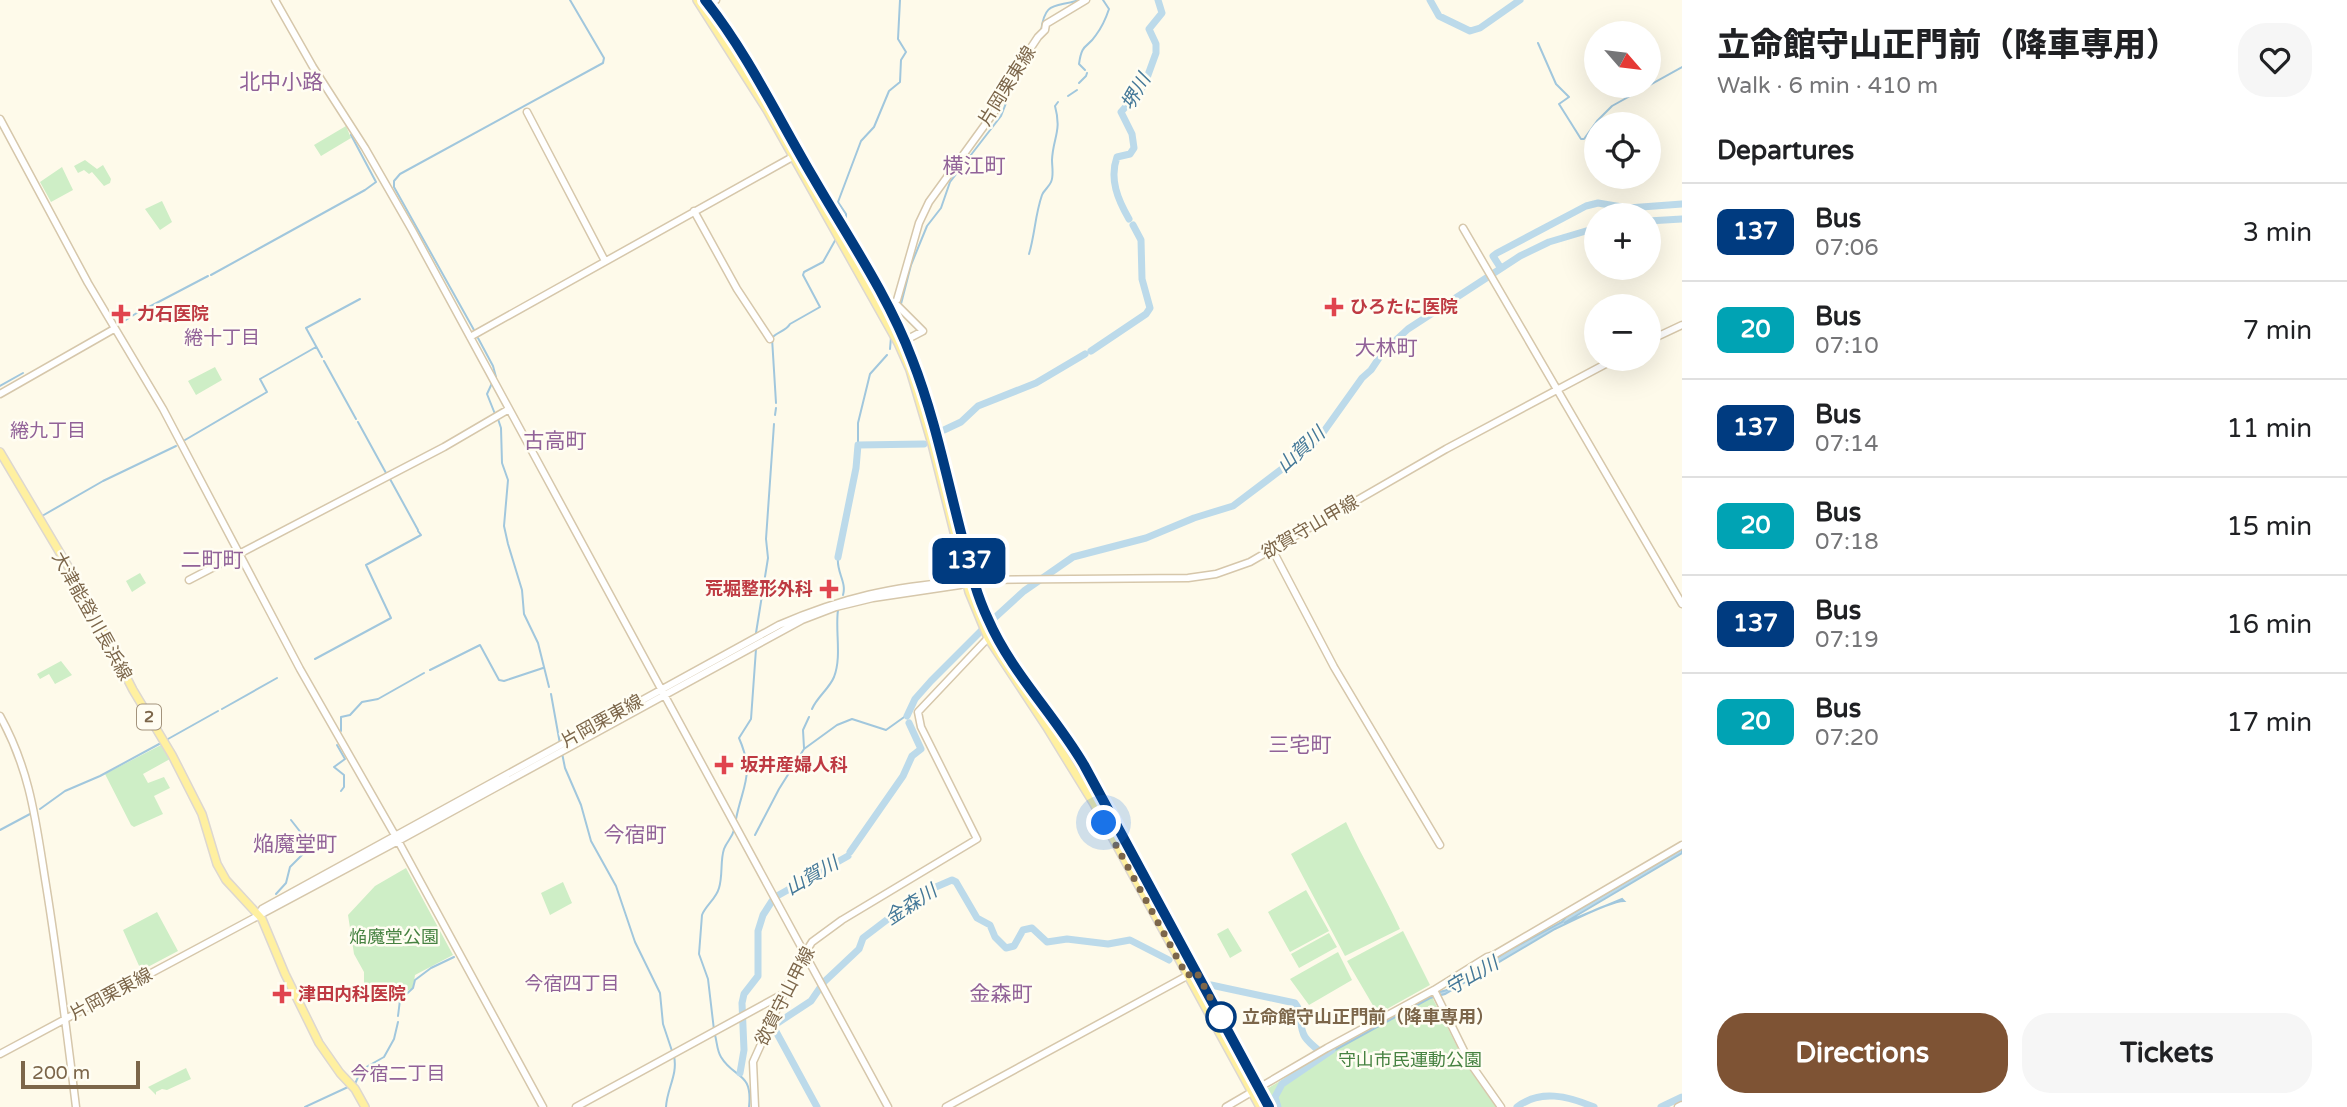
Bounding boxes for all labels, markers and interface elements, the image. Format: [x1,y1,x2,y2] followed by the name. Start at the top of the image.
[1584,21,1661,98] north arrow
[1584,21,1661,371] map controls
[2238,23,2312,97] button: heart
[1717,26,2179,65] text: 立命館守山正門前（降車専用）
[974,42,1040,130] street label: 片岡栗東線
[1117,68,1156,114] water label: 堺川
[239,70,323,95] district label: 北中小路
[1717,72,1938,100] text: Walk · 6 min · 410 m
[1584,112,1661,189] button: locate
[1717,135,1854,166] text: Departures
[943,154,1006,179] district label: 横江町
[1584,203,1661,280] button: +
[1815,203,1861,234] text: Bus
[1733,217,1778,246] text: 137
[2243,217,2312,248] text: 3 min
[1815,234,1879,262] text: 07:06
[1584,294,1661,371] button: −
[1350,296,1458,318] place label: ひろたに医院
[1324,297,1344,317] marker: ひろたに医院
[1815,301,1861,332] text: Bus
[137,303,209,325] place label: 力石医院
[111,304,131,324] marker: 力石医院
[1740,315,1771,344] text: 20
[2243,315,2312,346] text: 7 min
[184,327,260,349] district label: 綣十丁目
[1815,332,1879,360] text: 07:10
[1355,336,1418,361] district label: 大林町
[1815,399,1861,430] text: Bus
[1733,413,1778,442] text: 137
[2226,413,2312,444] text: 11 min
[10,420,86,442] district label: 綣九丁目
[1273,421,1331,477] water label: 山賀川
[524,429,587,454] district label: 古高町
[1815,430,1879,458] text: 07:14
[1258,490,1362,564] street label: 欲賀守山甲線
[1815,497,1861,528] text: Bus
[1740,511,1771,540] text: 20
[2226,511,2312,542] text: 15 min
[1815,528,1879,556] text: 07:18
[929,538,1009,584] line badge: 137
[946,546,992,575] text: 137
[47,548,137,684] street label: 大津能登川長浜線
[181,548,244,573] district label: 二町町
[705,578,813,600] place label: 荒堀整形外科
[819,579,839,599] marker: 荒堀整形外科
[1815,595,1861,626] text: Bus
[1733,609,1778,638] text: 137
[2226,609,2312,640] text: 16 min
[1815,626,1879,654] text: 07:19
[557,690,647,752] street label: 片岡栗東線
[1815,693,1861,724] text: Bus
[137,704,161,730] road number: 2
[1740,707,1771,736] text: 20
[2226,707,2312,738] text: 17 min
[1815,724,1879,752] text: 07:20
[1269,733,1332,758] district label: 三宅町
[740,754,848,776] place label: 坂井産婦人科
[714,755,734,775] marker: 坂井産婦人科
[1086,805,1121,840] your location
[604,823,667,848] district label: 今宿町
[253,832,337,857] district label: 焔魔堂町
[782,851,844,900] water label: 山賀川
[881,879,943,930] water label: 金森川
[349,926,439,948] park label: 焔魔堂公園
[751,943,819,1049] street label: 欲賀守山甲線
[1442,951,1504,1000] water label: 守山川
[66,963,156,1025] street label: 片岡栗東線
[524,973,620,995] district label: 今宿四丁目
[970,982,1033,1007] district label: 金森町
[298,983,406,1005] place label: 津田内科医院
[272,984,292,1004] marker: 津田内科医院
[1206,1002,1236,1032] marker: 立命館守山正門前（降車専用）
[1242,1006,1494,1028] place label: 立命館守山正門前（降車専用）
[1717,1013,2008,1093] button: Directions
[2022,1013,2312,1093] button: Tickets
[1338,1049,1482,1071] park label: 守山市民運動公園
[21,1058,140,1090] scale bar
[32,1062,90,1084] text: 200 m
[350,1063,446,1085] district label: 今宿二丁目

